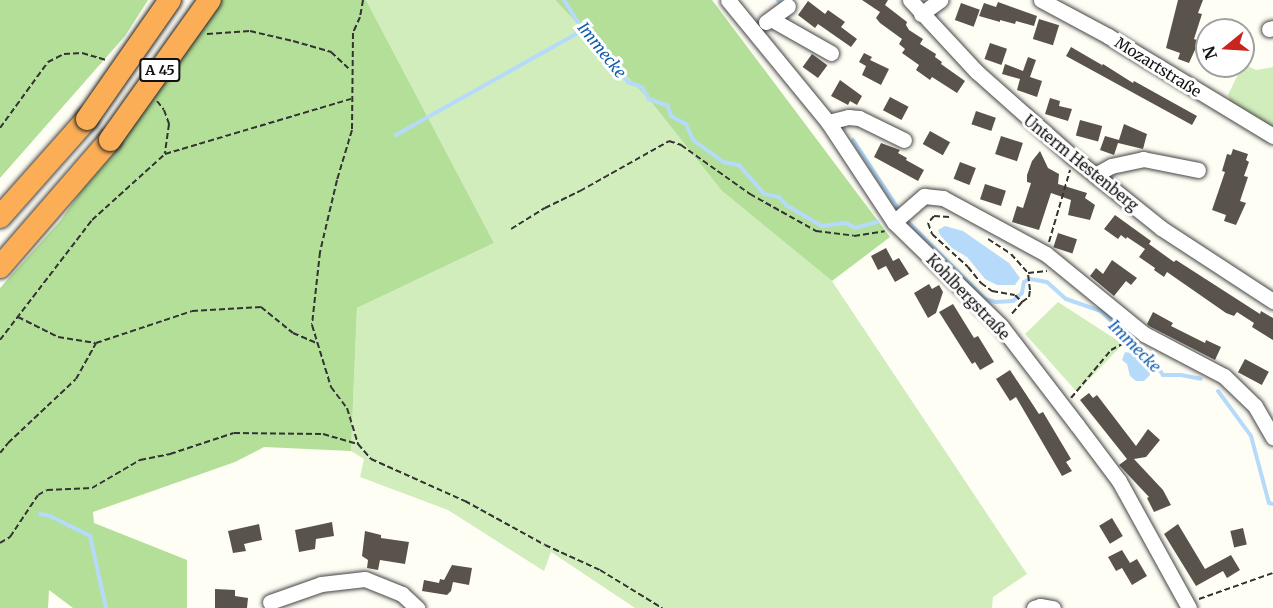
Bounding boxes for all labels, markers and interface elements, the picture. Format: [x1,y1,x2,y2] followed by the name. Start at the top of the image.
[574,18,630,82] water label: Immecke
[1195,18,1255,78] north arrow
[1112,33,1204,101] street label: Mozartstraße
[1198,44,1221,62] text: N
[139,59,181,81] road number: A 45
[1020,111,1142,215] street label: Unterm Hestenberg
[923,251,1013,343] street label: Kohlbergstraße
[1105,316,1165,376] water label: Immecke

